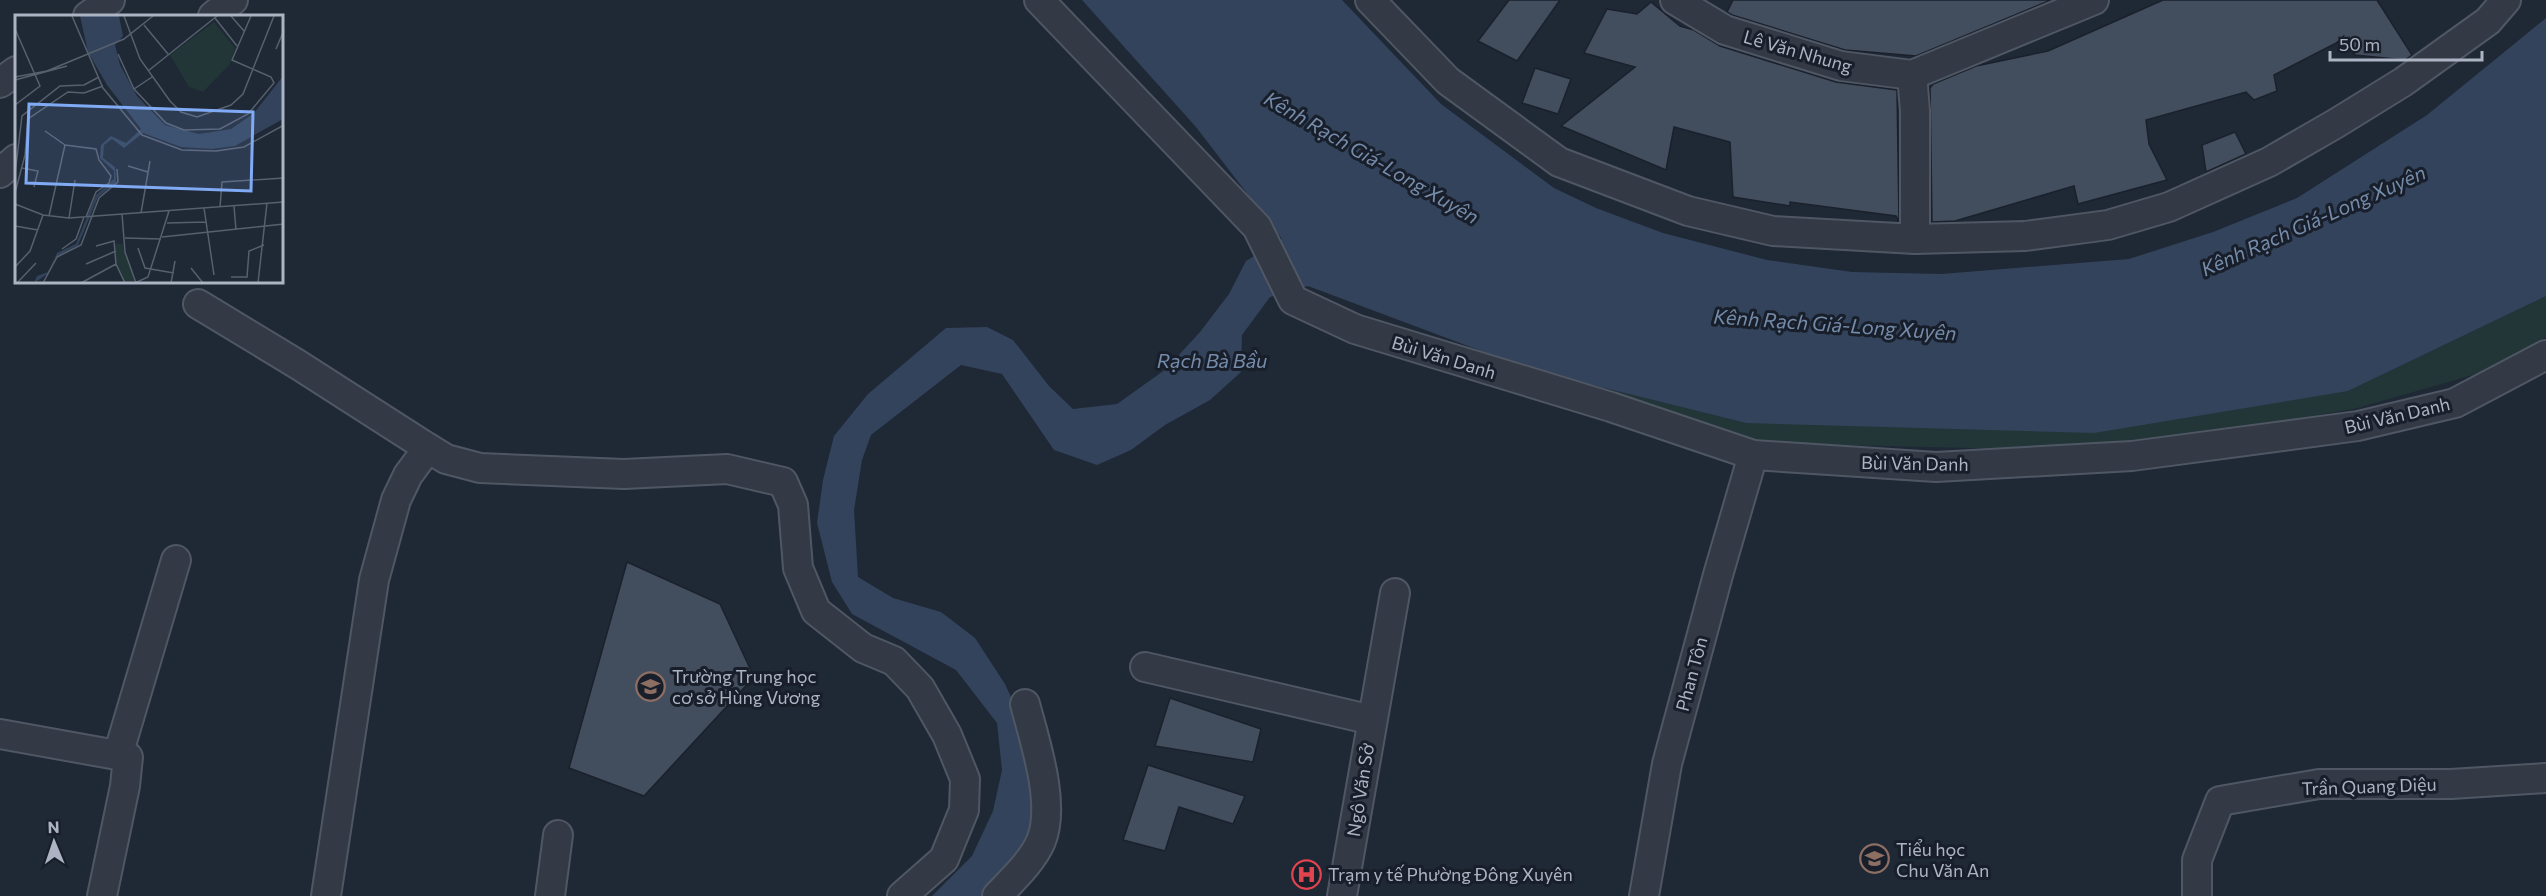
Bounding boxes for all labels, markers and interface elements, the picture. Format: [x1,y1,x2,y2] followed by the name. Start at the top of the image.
[15,15,284,284] inset map
[2330,24,2482,62] scale bar
[1741,25,1855,77] street label: Lê Văn Nhung
[2339,33,2380,55] text: 50 m
[1261,86,1483,228] water label: Kênh Rạch Giá-Long Xuyên
[2197,160,2429,280] water label: Kênh Rạch Giá-Long Xuyên
[1713,304,1957,344] water label: Kênh Rạch Giá-Long Xuyên
[1389,331,1499,383] street label: Bùi Văn Danh
[1157,348,1267,372] water label: Rạch Bà Bầu
[2342,392,2452,438] street label: Bùi Văn Danh
[1861,451,1969,475] street label: Bùi Văn Danh
[1671,634,1711,714] street label: Phan Tôn
[672,665,821,708] place label: Trường Trung học cơ sở Hùng Vương
[635,670,667,702] school or university icon: Trường Trung học cơ sở Hùng Vương
[1342,741,1378,838] street label: Ngô Văn Sở
[2301,773,2437,799] street label: Trần Quang Diệu
[24,812,84,872] north arrow
[47,817,60,836] text: N
[1896,838,1989,881] place label: Tiểu học Chu Văn An
[1859,843,1891,875] school or university icon: Tiểu học Chu Văn An
[1291,858,1323,890] hospital icon: Trạm y tế Phường Đông Xuyên
[1328,863,1573,885] place label: Trạm y tế Phường Đông Xuyên

